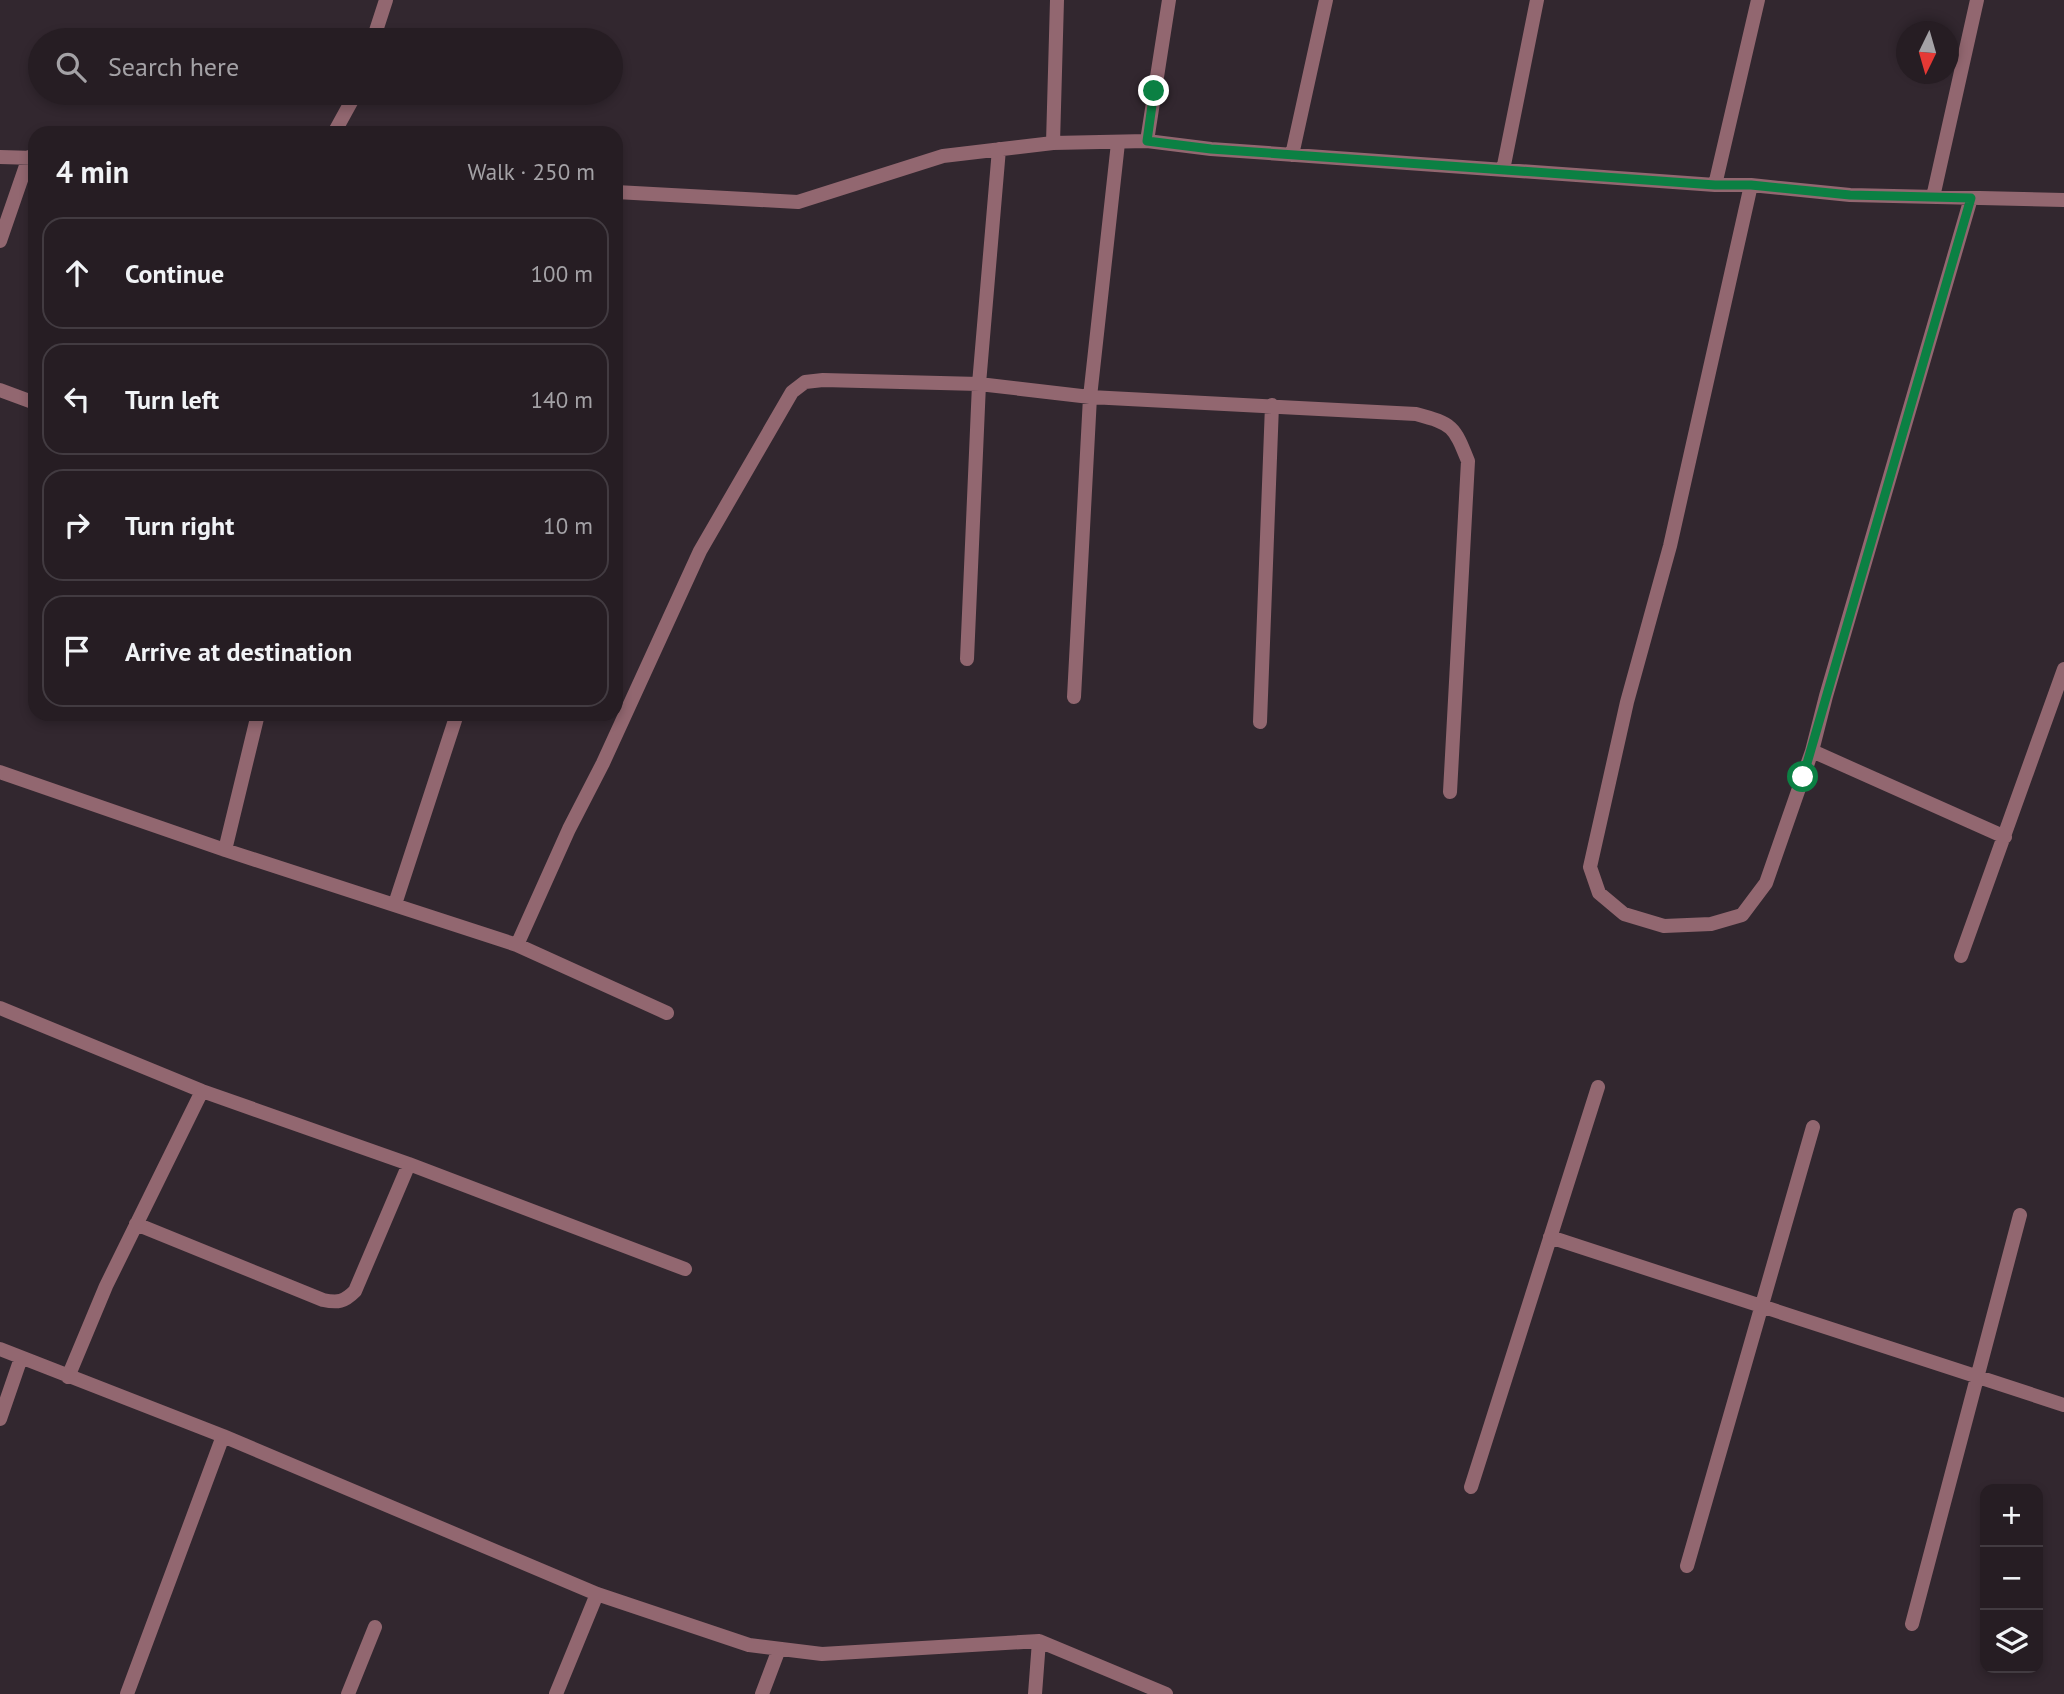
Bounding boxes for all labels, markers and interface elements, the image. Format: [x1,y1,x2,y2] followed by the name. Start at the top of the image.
[1896,21,1959,84] north arrow
[28,28,623,105] search box
[52,48,90,86] icon: search
[108,50,239,83] text: Search here
[1138,75,1169,106] route end
[56,152,129,191] text: 4 min
[468,157,595,186] text: Walk · 250 m
[58,254,96,292] icon: ahead
[125,257,224,290] text: Continue
[531,259,593,288] text: 100 m
[58,380,96,418] icon: left
[125,383,219,416] text: Turn left
[531,385,593,414] text: 140 m
[58,506,96,544] icon: right
[125,509,234,542] text: Turn right
[543,511,593,540] text: 10 m
[58,632,96,670] icon: arrive
[125,635,352,668] text: Arrive at destination
[1787,761,1818,792] route start
[1980,1484,2043,1673] map controls
[1980,1484,2043,1547] button: +
[1980,1547,2043,1610] button: −
[1980,1610,2043,1673] button: layers

